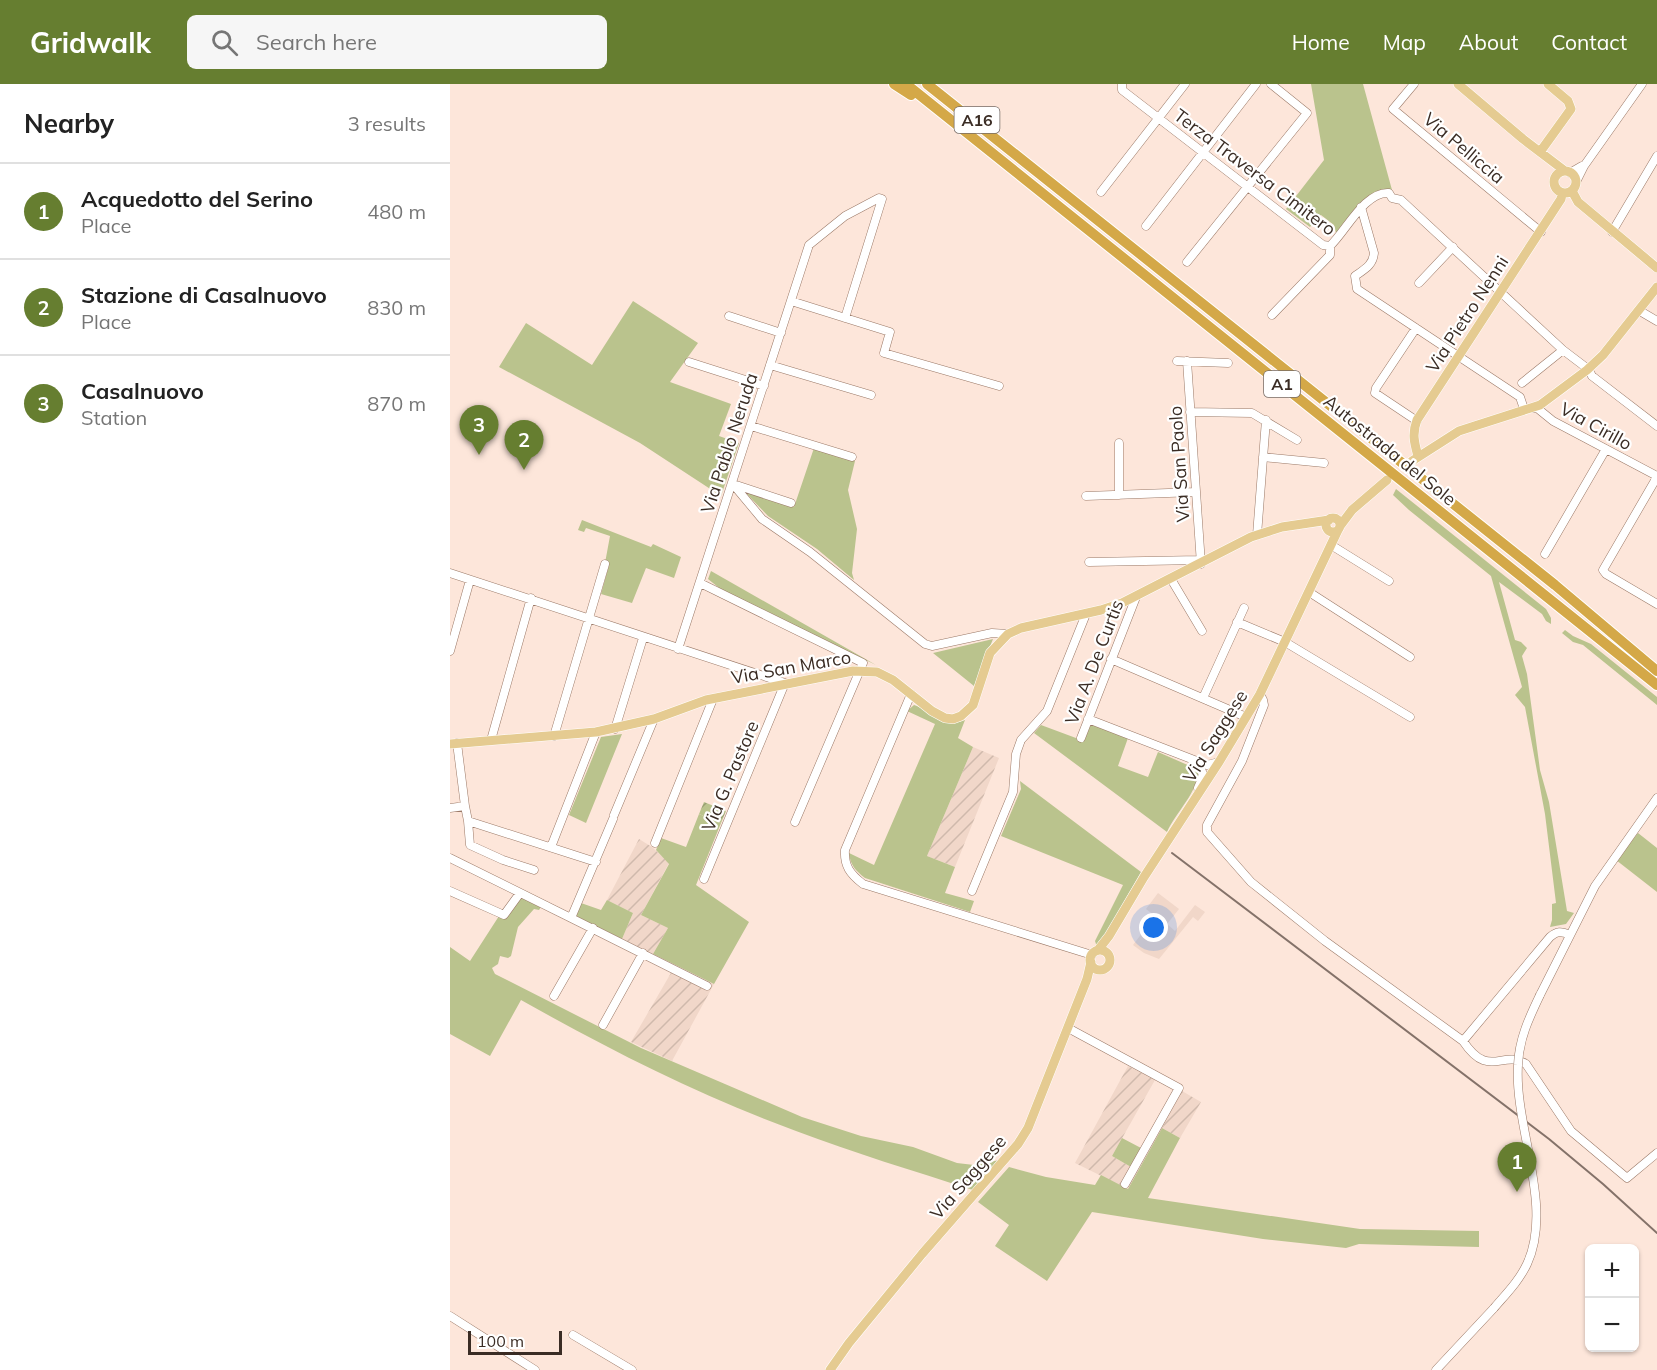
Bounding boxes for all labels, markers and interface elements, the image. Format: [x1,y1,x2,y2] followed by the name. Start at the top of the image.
[187,15,607,69] search box
[30,25,151,60] text: Gridwalk
[208,26,241,59] icon: search
[256,28,377,56] text: Search here
[1292,29,1350,55] text: Home
[1383,29,1426,55] text: Map
[1459,29,1518,55] text: About
[1551,29,1627,55] text: Contact
[1170,104,1340,240] street label: Terza Traversa Cimitero
[24,107,114,140] text: Nearby
[954,107,1000,133] road number: A16
[1419,107,1509,189] street label: Via Pelliccia
[348,111,426,136] text: 3 results
[81,185,313,213] text: Acquedotto del Serino
[38,199,50,224] text: 1
[367,199,426,224] text: 480 m
[81,213,131,238] text: Place
[1421,251,1513,377] street label: Via Pietro Nenni
[81,281,327,309] text: Stazione di Casalnuovo
[38,295,50,320] text: 2
[367,295,426,320] text: 830 m
[81,309,131,334] text: Place
[695,370,763,516] street label: Via Pablo Neruda
[1264,371,1300,397] road number: A1
[81,377,204,405] text: Casalnuovo
[1319,389,1461,511] street label: Autostrada del Sole
[38,391,50,416] text: 3
[367,391,426,416] text: 870 m
[1556,397,1636,455] street label: Via Cirillo
[81,405,147,430] text: Station
[1163,405,1195,523] street label: Via San Paolo
[459,406,498,455] pin: 3
[504,420,544,470] pin: 2
[1060,596,1128,728] street label: Via A. De Curtis
[729,645,853,689] street label: Via San Marco
[1178,686,1252,786] street label: Via Saggese
[696,717,764,835] street label: Via G. Pastore
[1139,913,1168,942] your location
[925,1130,1011,1224] street label: Via Saggese
[1498,1142,1536,1192] pin: 1
[1585,1244,1639,1352] map controls
[1585,1244,1639,1298] button: +
[1585,1298,1639,1352] button: −
[468,1328,562,1356] scale bar
[477,1331,524,1351] text: 100 m

